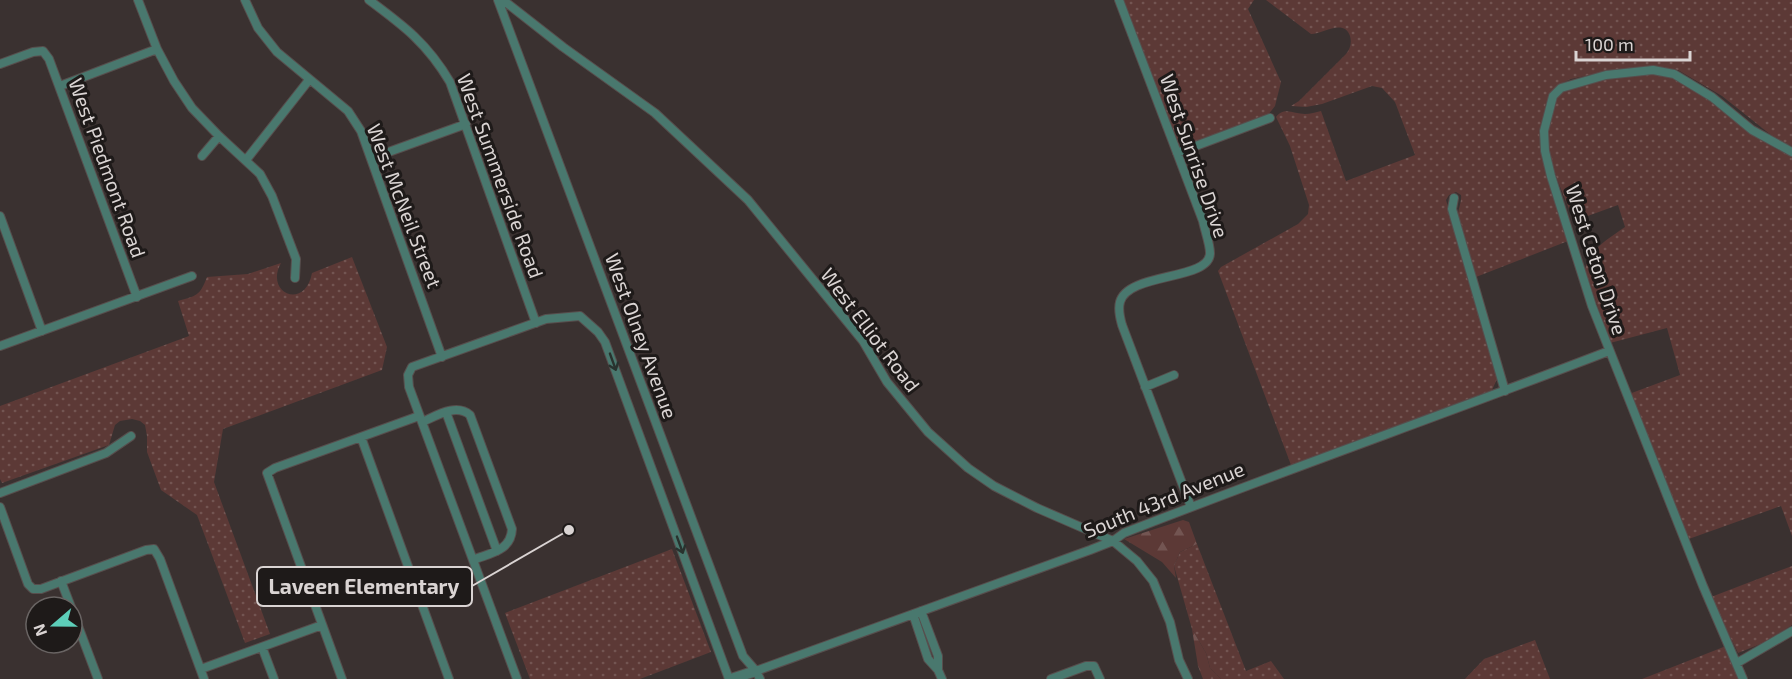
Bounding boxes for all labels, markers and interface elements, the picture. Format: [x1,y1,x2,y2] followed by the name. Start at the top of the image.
[1576,24,1690,62] scale bar
[1585,33,1634,55] text: 100 m
[453,70,549,281] street label: West Summerside Road
[1156,71,1234,241] street label: West Sunrise Drive
[64,75,152,261] street label: West Piedmont Road
[363,120,447,292] street label: West McNeil Street
[1561,182,1633,338] street label: West Ceton Drive
[601,250,683,422] street label: West Olney Avenue
[816,263,925,396] street label: West Elliot Road
[608,352,619,371] one-way arrow
[1080,456,1248,542] street label: South 43rd Avenue
[675,535,686,554] one-way arrow
[257,567,472,606] callout: Laveen Elementary
[269,573,460,599] text: Laveen Elementary
[24,595,84,655] north arrow
[29,622,50,639] text: N

